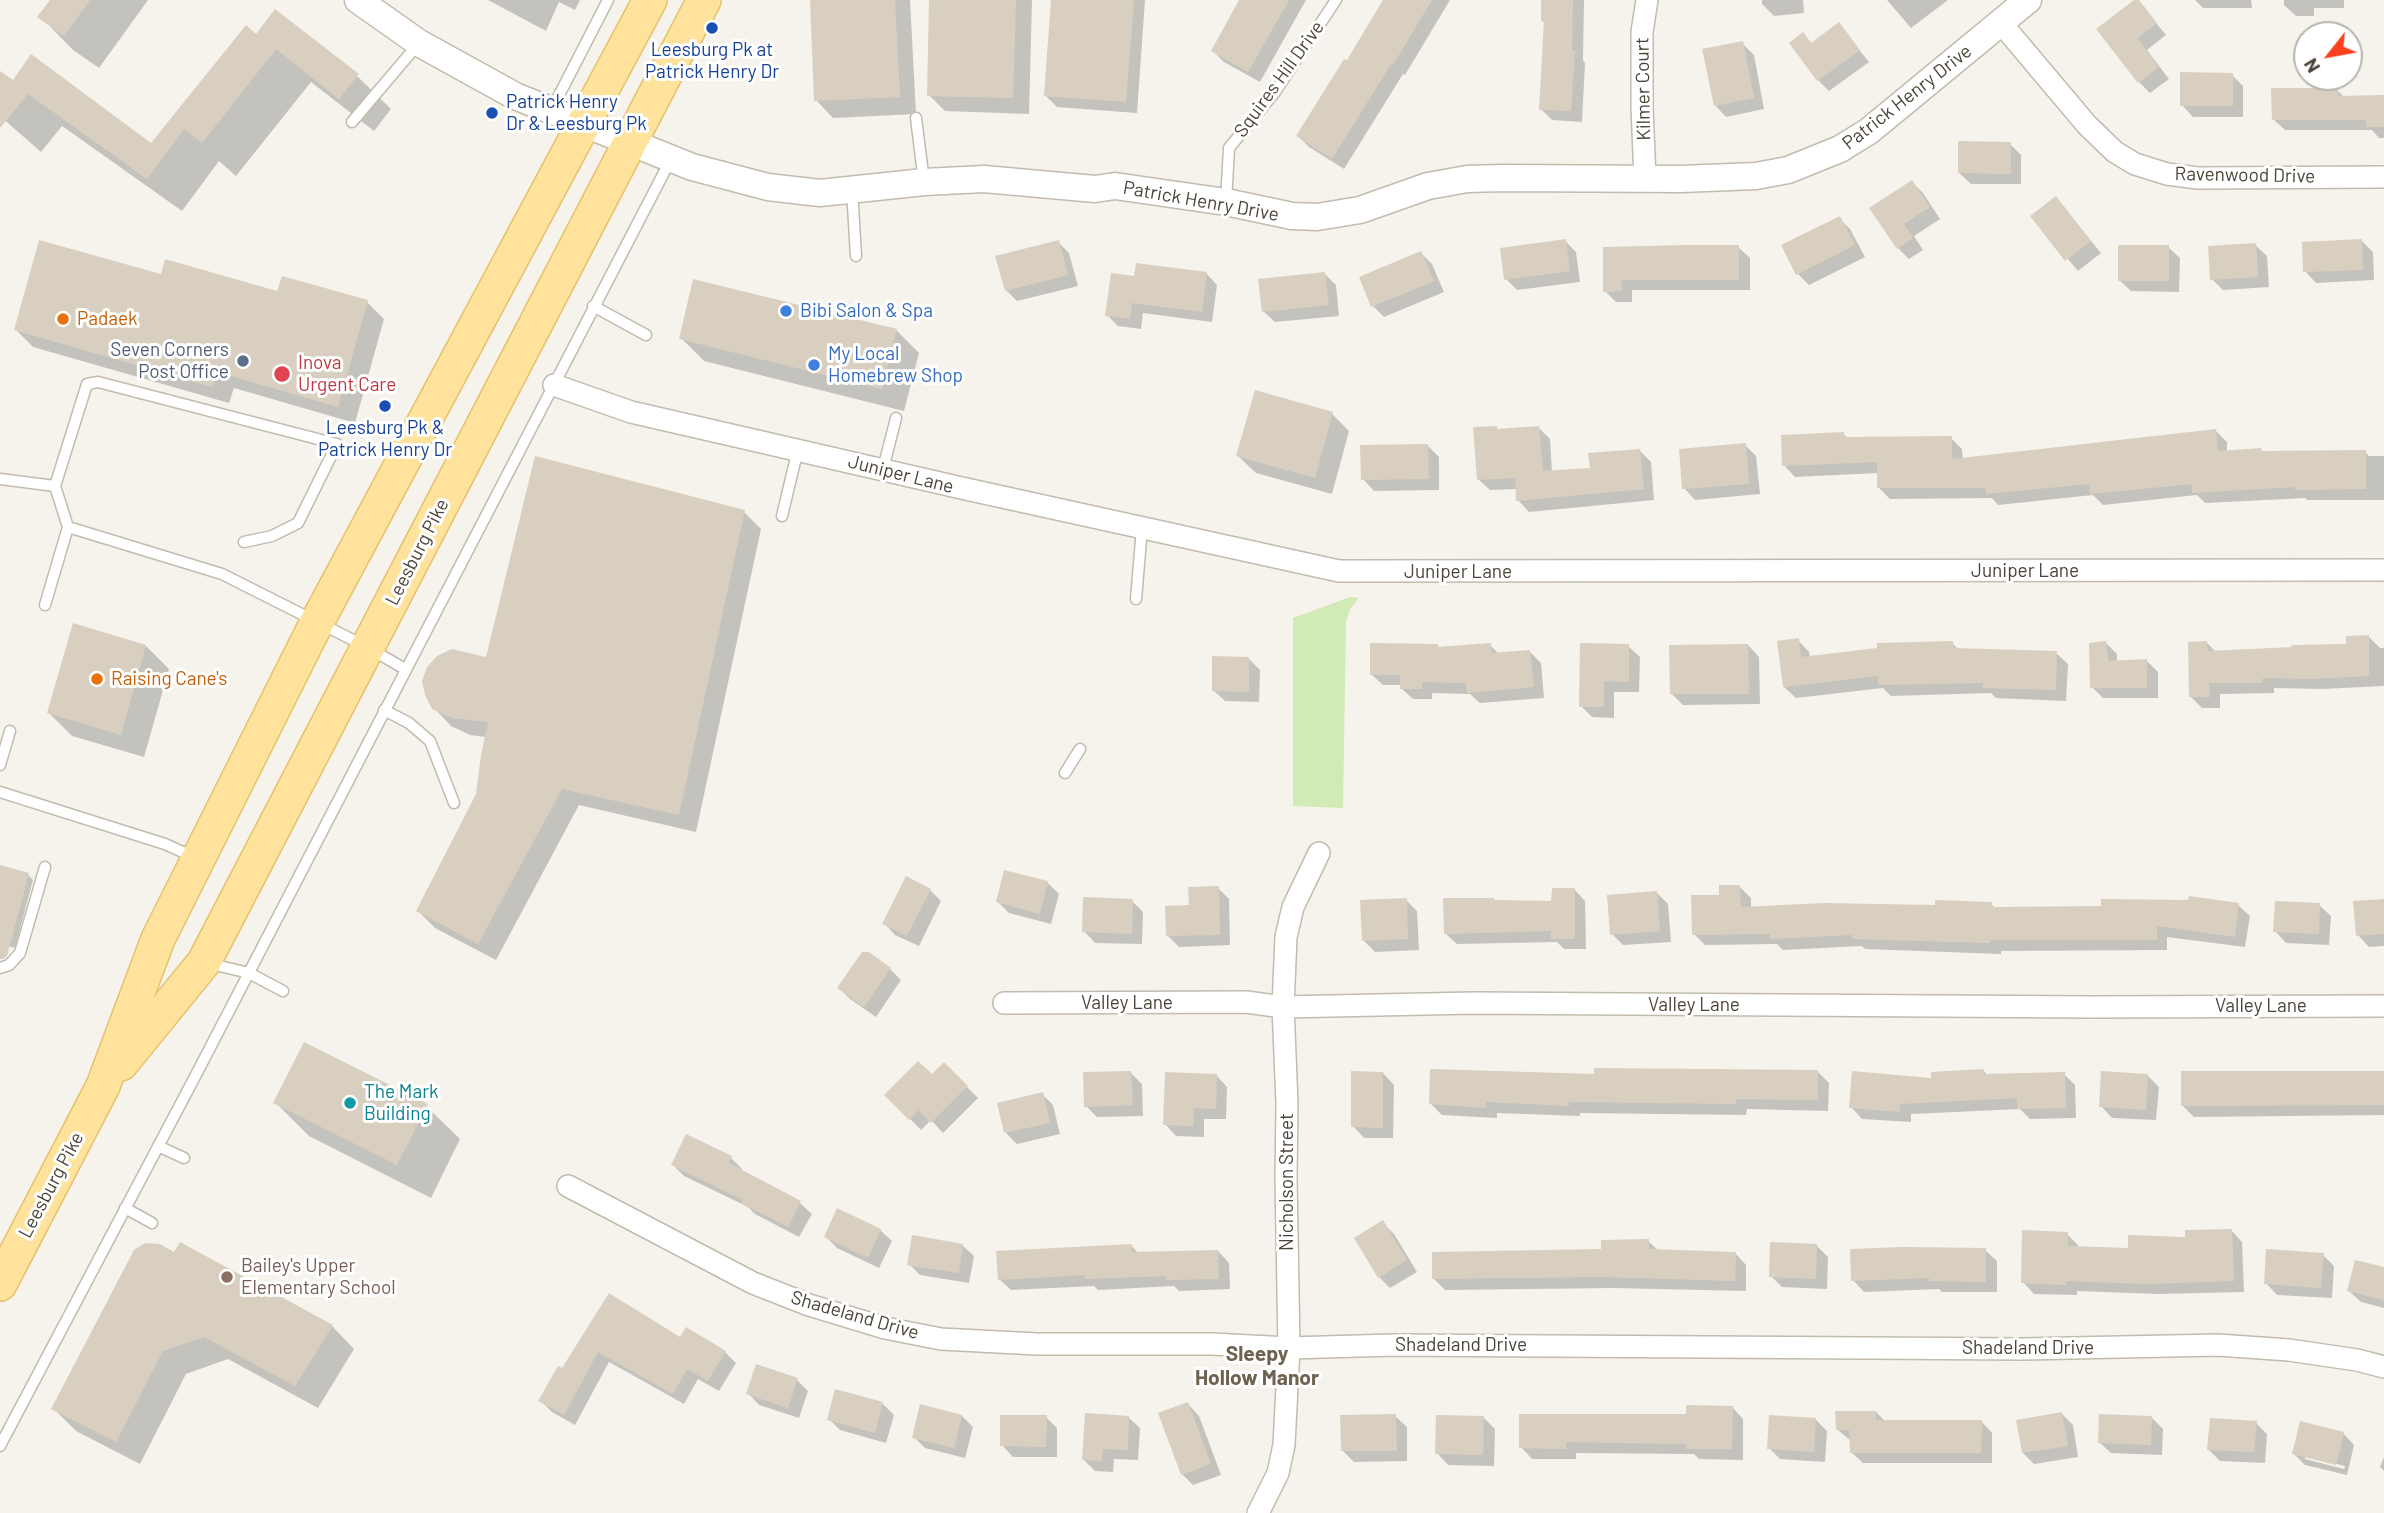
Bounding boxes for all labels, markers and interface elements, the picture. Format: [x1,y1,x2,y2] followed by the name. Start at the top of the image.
[1229,16,1329,142] street label: Squires Hill Drive
[704,20,720,36] marker: Leesburg Pk at Patrick Henry Dr
[2293,21,2363,91] north arrow
[1631,37,1655,141] street label: Kilmer Court
[645,39,779,83] place label: Leesburg Pk at Patrick Henry Dr
[1838,39,1976,155] street label: Patrick Henry Drive
[2298,55,2324,77] text: N
[506,91,647,135] place label: Patrick Henry Dr & Leesburg Pk
[484,105,500,121] marker: Patrick Henry Dr & Leesburg Pk
[2174,162,2316,188] street label: Ravenwood Drive
[1121,176,1281,226] street label: Patrick Henry Drive
[800,300,933,322] place label: Bibi Salon & Spa
[778,303,794,319] marker: Bibi Salon & Spa
[77,308,138,330] place label: Padaek
[55,311,71,327] marker: Padaek
[110,339,229,383] place label: Seven Corners Post Office
[828,343,963,387] place label: My Local Homebrew Shop
[298,352,396,396] place label: Inova Urgent Care
[235,353,251,369] marker: Seven Corners Post Office
[806,357,822,373] marker: My Local Homebrew Shop
[272,364,292,384] marker: Inova Urgent Care
[377,398,393,414] marker: Leesburg Pk & Patrick Henry Dr
[318,417,452,461] place label: Leesburg Pk & Patrick Henry Dr
[846,450,956,498] street label: Juniper Lane
[380,495,454,609] street label: Leesburg Pike
[1971,560,2079,582] street label: Juniper Lane
[1404,561,1512,583] street label: Juniper Lane
[111,668,228,690] place label: Raising Cane's
[89,671,105,687] marker: Raising Cane's
[1081,992,1173,1014] street label: Valley Lane
[1648,994,1740,1016] street label: Valley Lane
[2215,995,2307,1017] street label: Valley Lane
[364,1081,439,1125] place label: The Mark Building
[342,1095,358,1111] marker: The Mark Building
[1276,1113,1298,1251] street label: Nicholson Street
[14,1128,88,1242] street label: Leesburg Pike
[241,1255,396,1299] place label: Bailey's Upper Elementary School
[219,1269,235,1285] marker: Bailey's Upper Elementary School
[788,1286,922,1344] street label: Shadeland Drive
[1395,1334,1527,1356] street label: Shadeland Drive
[1962,1337,2094,1359] street label: Shadeland Drive
[1195,1341,1319,1391] district label: Sleepy Hollow Manor

